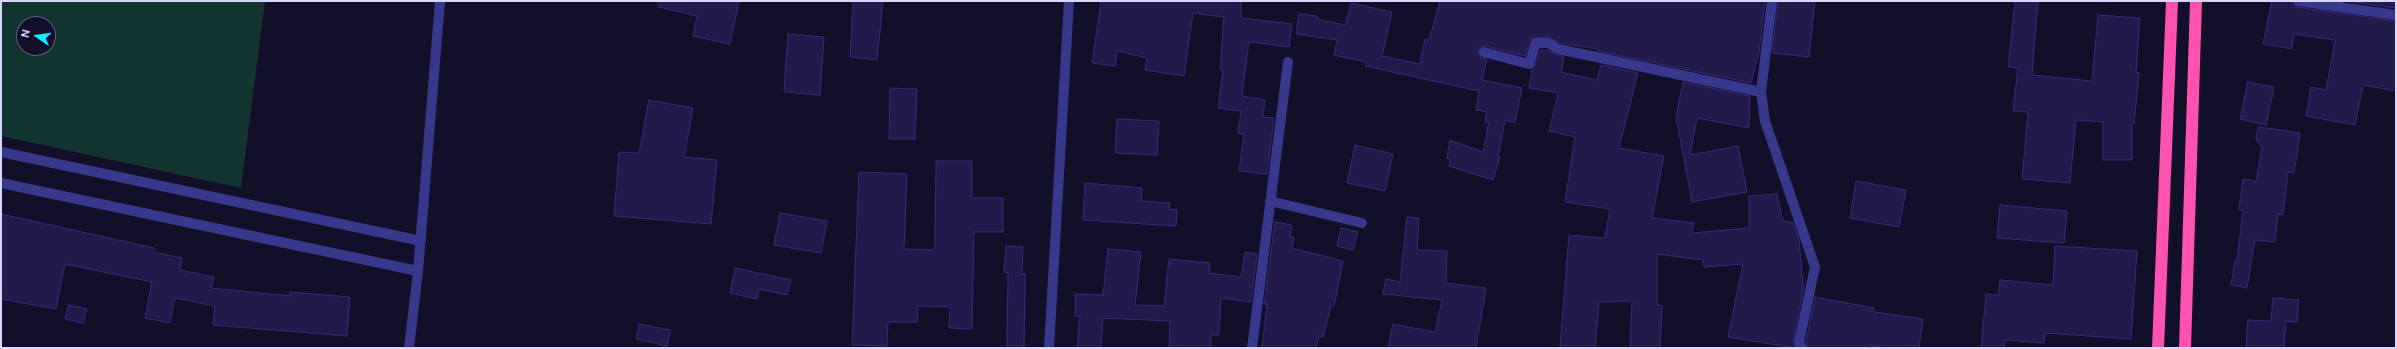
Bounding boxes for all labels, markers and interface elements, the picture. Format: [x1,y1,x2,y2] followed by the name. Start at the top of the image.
[16,16,56,56] north arrow
[18,28,33,39] text: N

